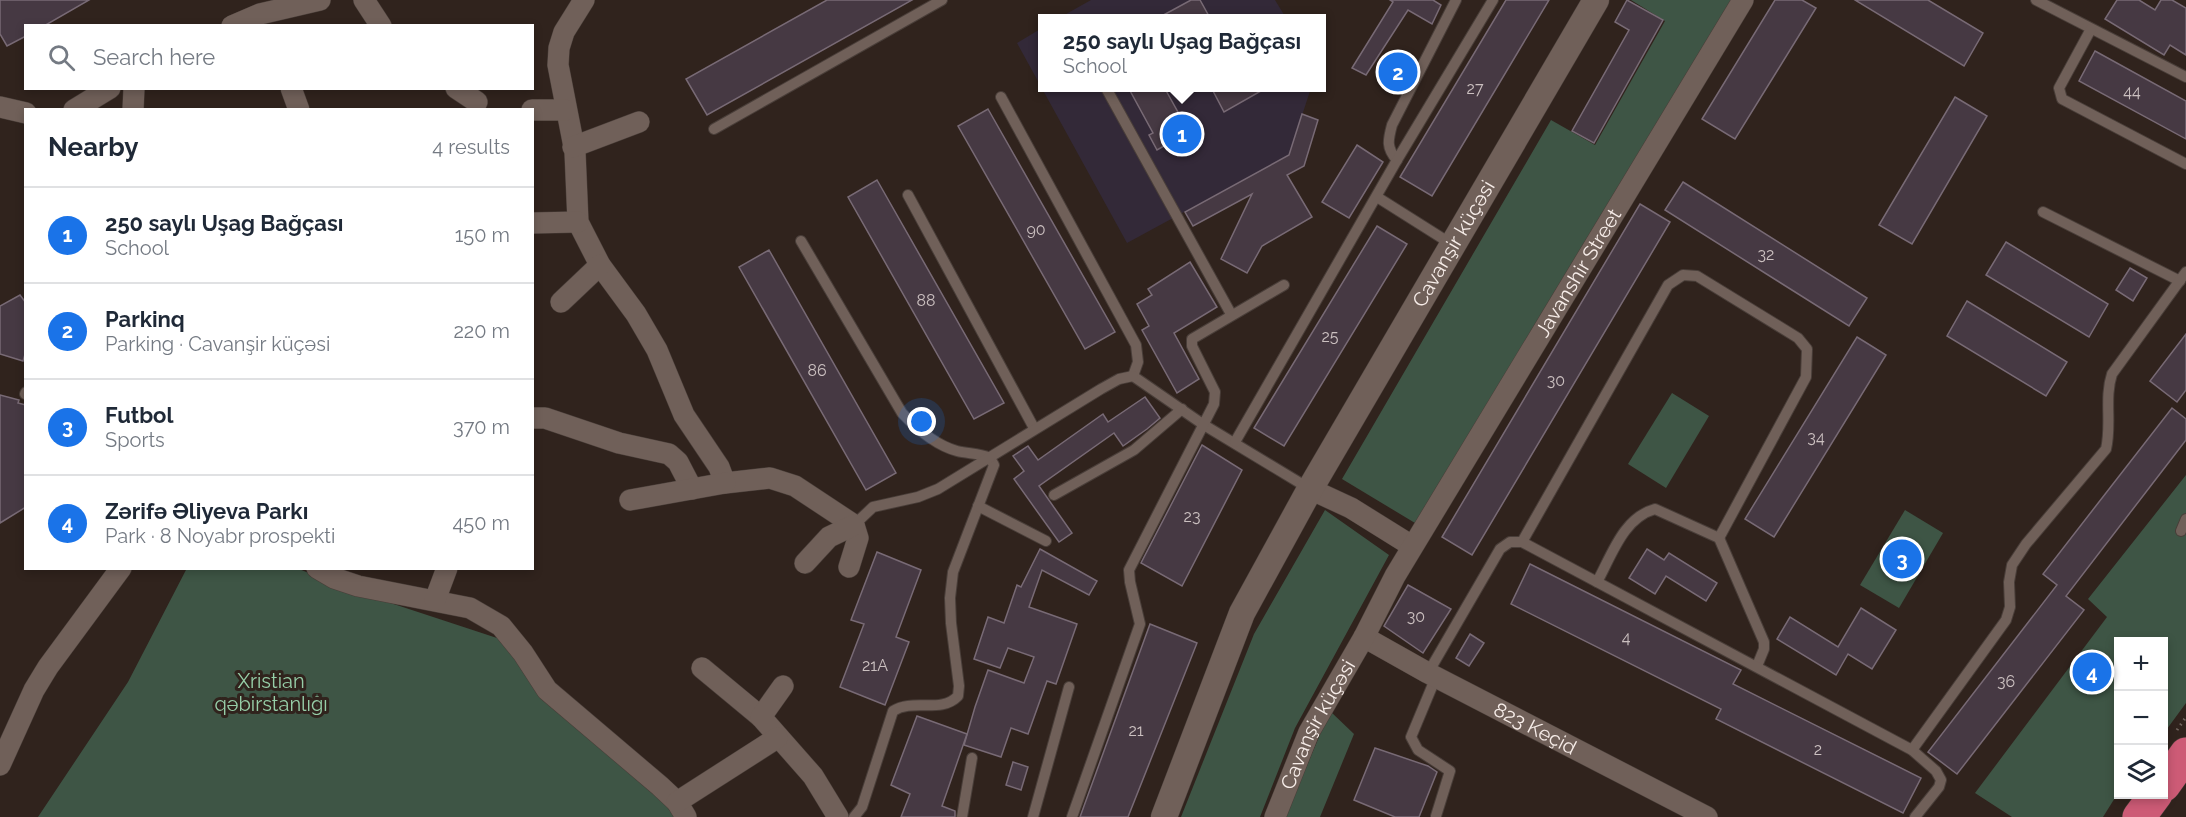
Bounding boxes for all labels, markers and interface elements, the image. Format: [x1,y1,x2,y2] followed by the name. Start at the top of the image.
[1038,14,1326,92] popup
[24,24,534,90] search box
[1063,28,1301,54] text: 250 saylı Uşag Bağçası
[45,41,78,74] icon: search
[93,44,215,70] text: Search here
[1378,50,1418,94] pin: 2
[1063,54,1127,78] text: School
[1467,79,1484,98] house number: 27
[2123,82,2141,101] house number: 44
[1162,112,1202,156] pin: 1
[48,132,138,162] text: Nearby
[432,135,510,159] text: 4 results
[1407,176,1500,311] street label: Cavanşir küçəsi
[1530,204,1626,341] street label: Javanshir Street
[105,210,343,236] text: 250 saylı Uşag Bağçası
[1026,220,1046,239] house number: 90
[63,223,72,247] text: 1
[455,223,510,247] text: 150 m
[105,236,169,260] text: School
[1758,245,1774,264] house number: 32
[917,291,935,310] house number: 88
[105,306,185,332] text: Parkinq
[62,319,73,343] text: 2
[453,319,510,343] text: 220 m
[1321,327,1339,346] house number: 25
[105,332,330,356] text: Parking · Cavanşir küçəsi
[807,361,827,380] house number: 86
[1547,371,1565,390] house number: 30
[105,402,173,428] text: Futbol
[907,407,936,436] your location
[62,415,73,439] text: 3
[453,415,510,439] text: 370 m
[105,428,165,452] text: Sports
[1807,428,1825,447] house number: 34
[105,498,308,524] text: Zərifə Əliyeva Parkı
[1184,507,1200,526] house number: 23
[62,511,73,535] text: 4
[452,511,510,535] text: 450 m
[105,524,335,548] text: Park · 8 Noyabr prospekti
[1882,536,1922,582] pin: 3
[1407,607,1425,626] house number: 30
[1622,628,1631,647] house number: 4
[2114,637,2168,799] map controls
[2114,637,2168,691] button: +
[2072,650,2112,694] pin: 4
[1275,655,1360,793] street label: Cavanşir küçəsi
[862,656,888,675] house number: 21A
[214,669,328,716] park label: Xristian qəbirstanlığı
[1997,672,2015,691] house number: 36
[2114,691,2168,745] button: −
[1490,697,1581,760] street label: 823 Keçid
[1128,721,1144,740] house number: 21
[1814,740,1822,759] house number: 2
[2114,745,2168,799] button: layers

